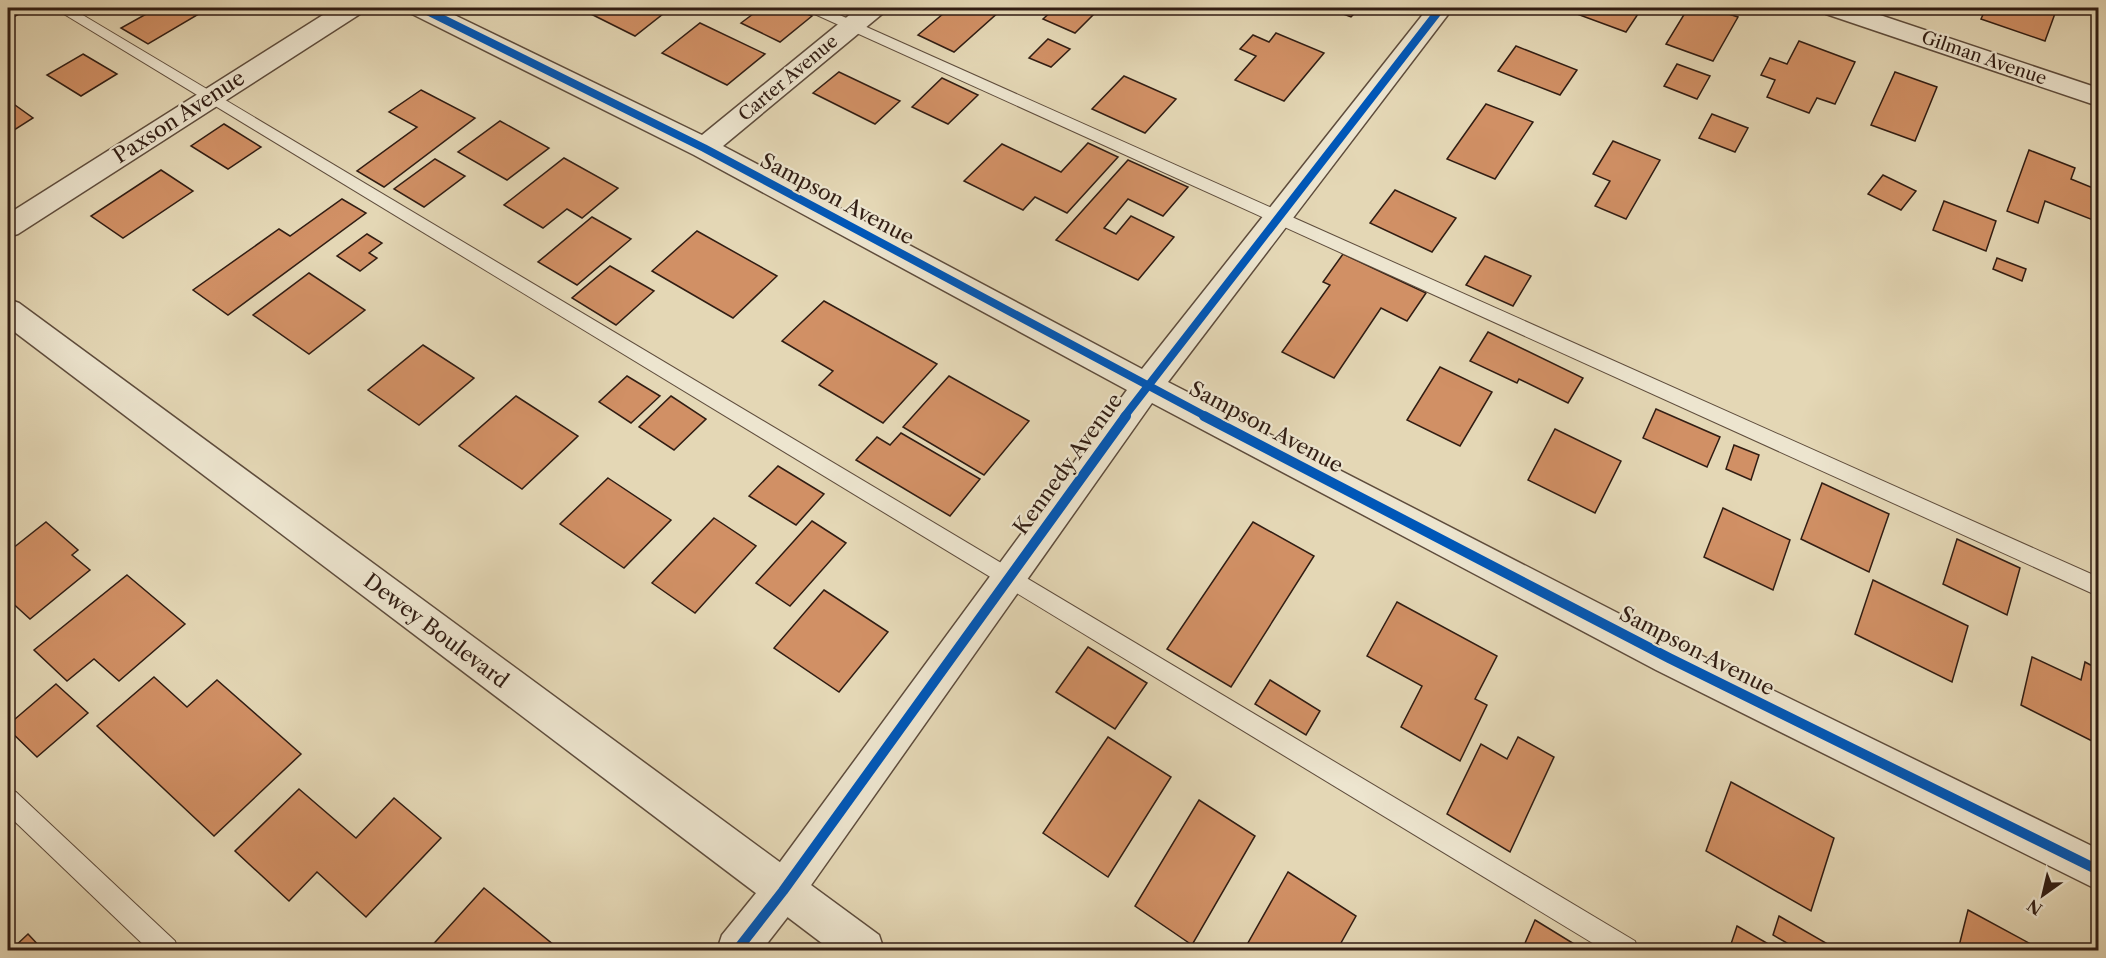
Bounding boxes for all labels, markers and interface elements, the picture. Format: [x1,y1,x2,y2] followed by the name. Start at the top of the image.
[1919,26,2049,90] street label: Gilman Avenue
[734,30,842,126] street label: Carter Avenue
[108,65,249,168] street label: Paxson Avenue
[756,147,918,250] street label: Sampson Avenue
[1185,375,1347,478] street label: Sampson Avenue
[1008,388,1127,539] street label: Kennedy Avenue
[359,568,514,693] street label: Dewey Boulevard
[1616,601,1779,700] street label: Sampson Avenue
[2013,865,2073,925] north arrow
[2023,895,2046,920] text: N

